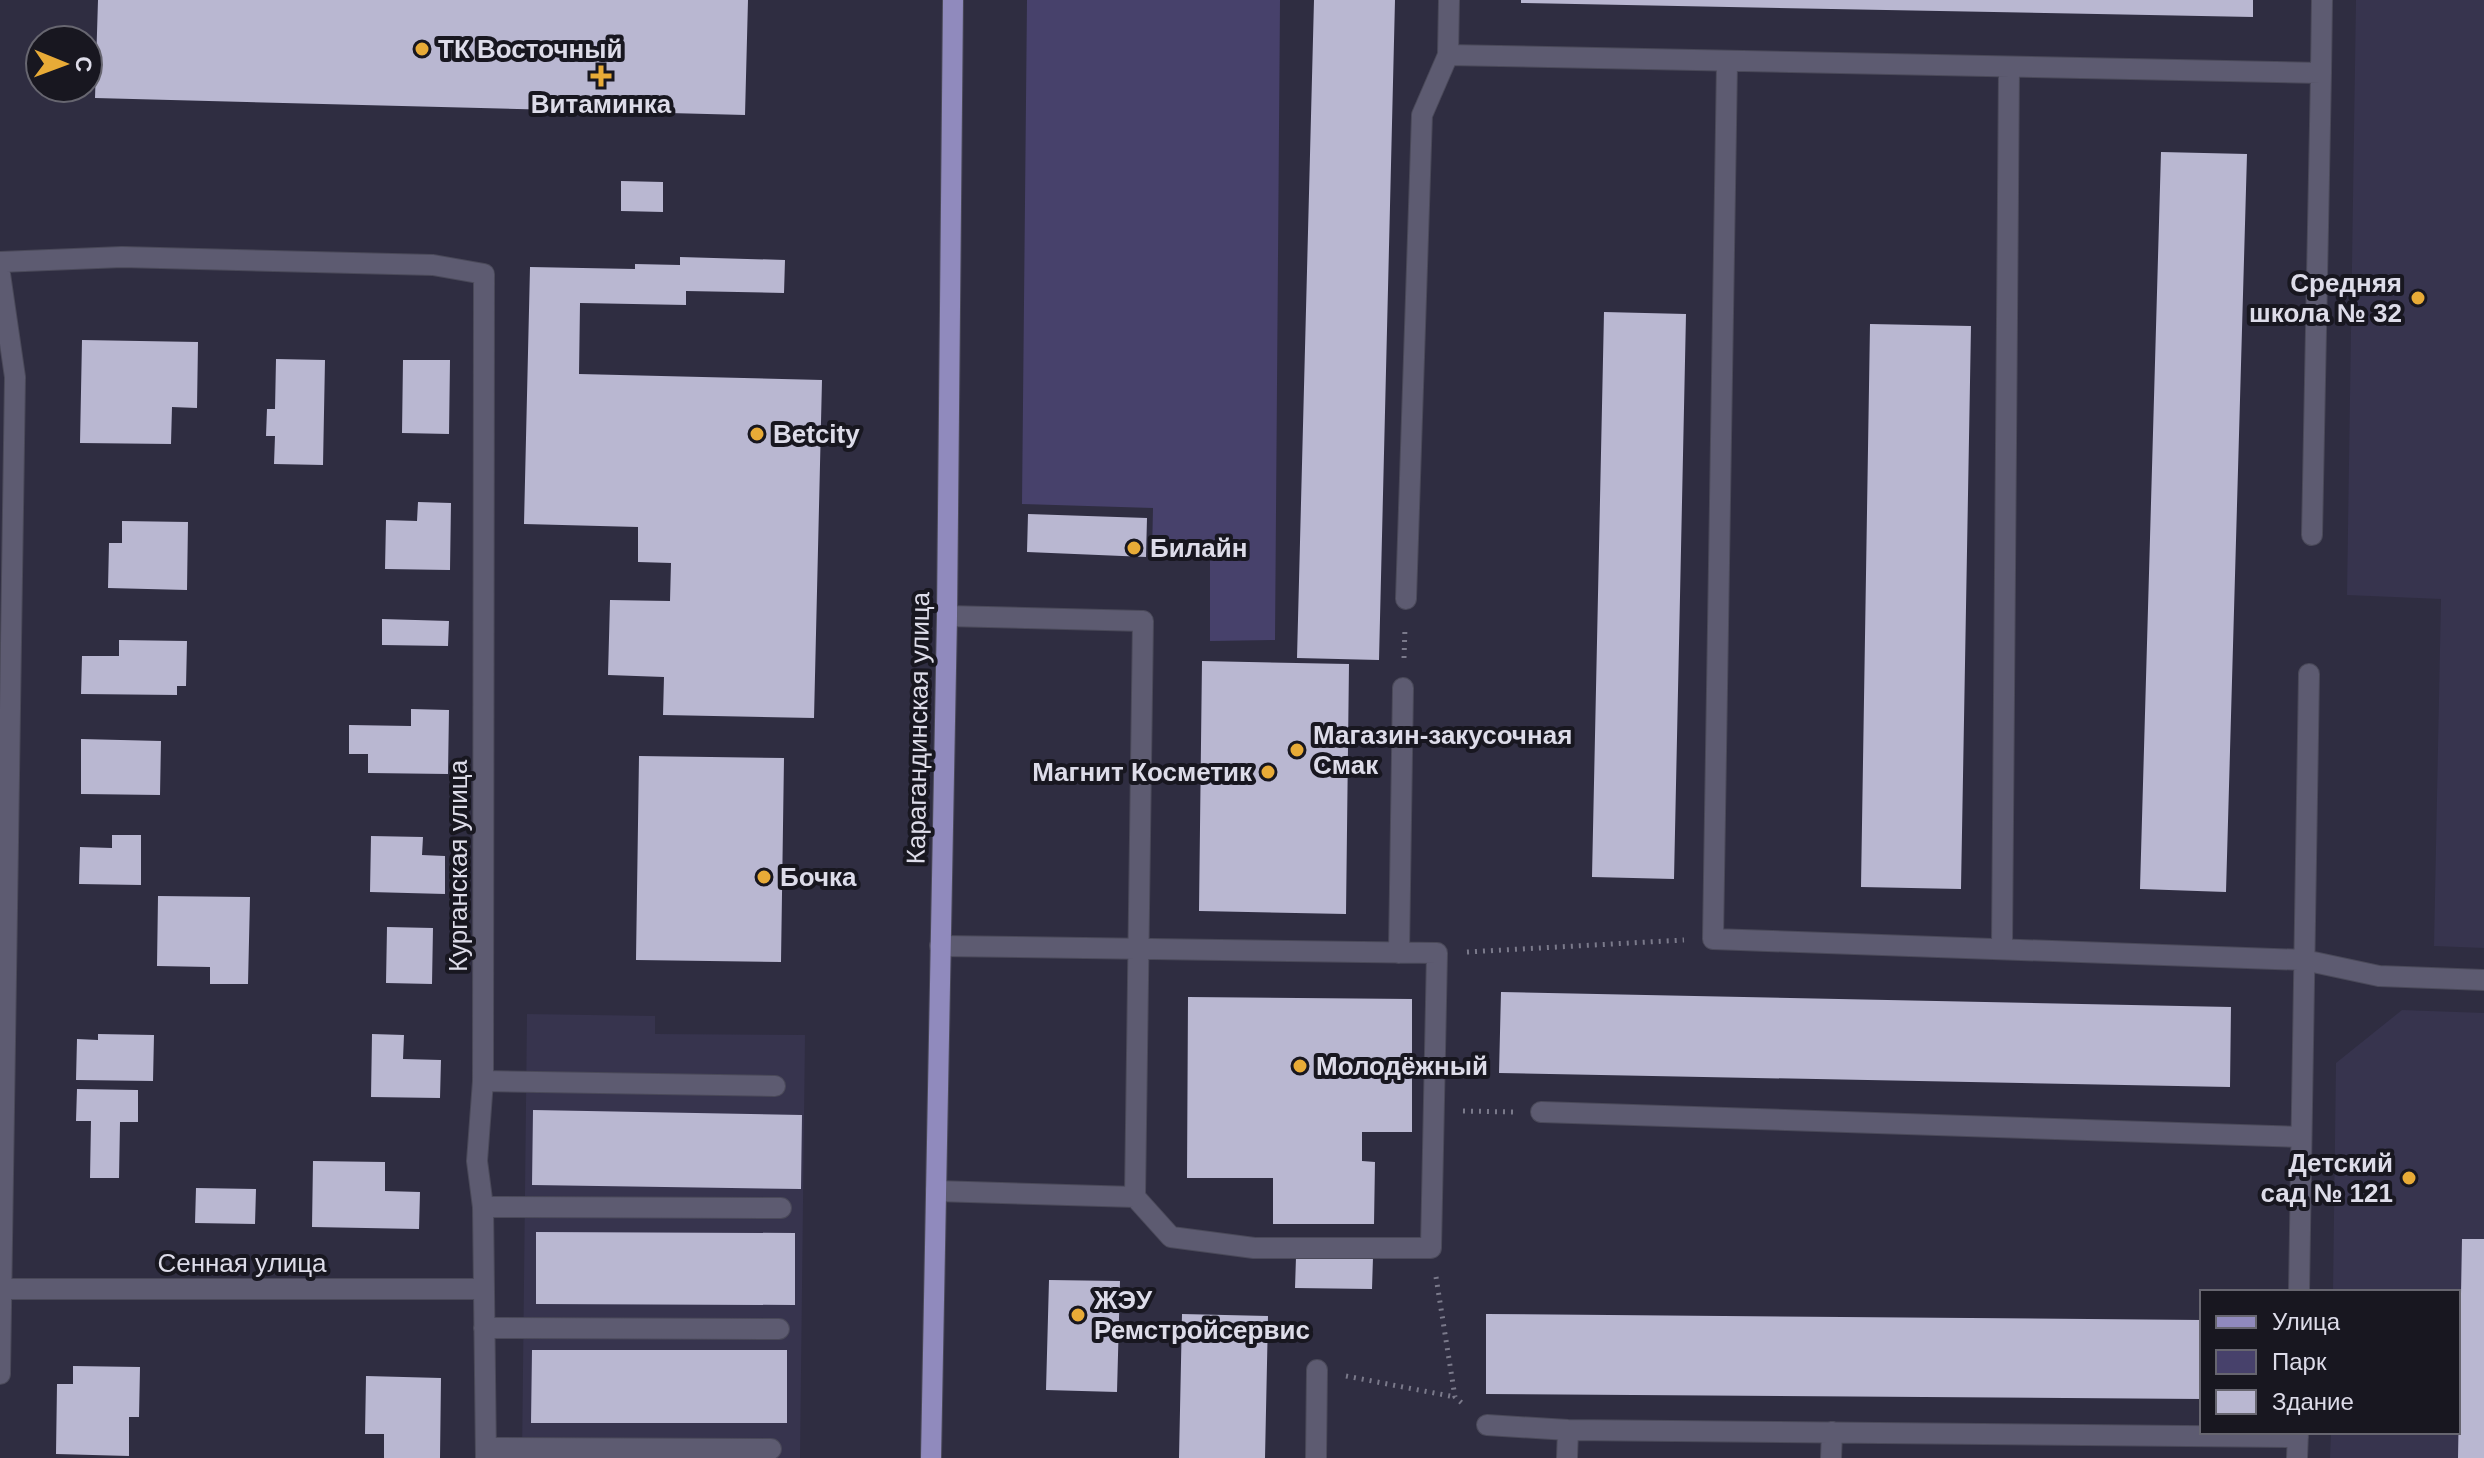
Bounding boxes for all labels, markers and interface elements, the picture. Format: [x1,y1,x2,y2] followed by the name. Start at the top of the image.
[24,24,104,104] north arrow
[438,34,622,64] place label: ТК Восточный
[413,40,431,58] marker: ТК Восточный
[71,56,96,73] text: С
[592,67,610,85] marker: Витаминка
[531,89,672,119] place label: Витаминка
[2249,268,2402,328] place label: Средняя школа № 32
[2409,289,2427,307] marker: Средняя школа № 32
[773,419,860,449] place label: Betcity
[748,425,766,443] marker: Betcity
[1150,533,1247,563] place label: Билайн
[1125,539,1143,557] marker: Билайн
[901,591,935,864] street label: Карагандинская улица
[1313,720,1572,780] place label: Магазин-закусочная Смак
[1288,741,1306,759] marker: Магазин-закусочная Смак
[1032,757,1253,787] place label: Магнит Косметик
[443,759,473,972] street label: Курганская улица
[1259,763,1277,781] marker: Магнит Косметик
[780,862,857,892] place label: Бочка
[755,868,773,886] marker: Бочка
[1316,1051,1488,1081] place label: Молодёжный
[1291,1057,1309,1075] marker: Молодёжный
[2260,1148,2393,1208] place label: Детский сад № 121
[2400,1169,2418,1187] marker: Детский сад № 121
[157,1248,327,1278] street label: Сенная улица
[1093,1285,1310,1345] place label: ЖЭУ Ремстройсервис
[2200,1290,2460,1434] legend
[1069,1306,1087,1324] marker: ЖЭУ Ремстройсервис
[2272,1308,2341,1335] text: Улица
[2272,1348,2327,1375] text: Парк
[2272,1388,2354,1415] text: Здание

